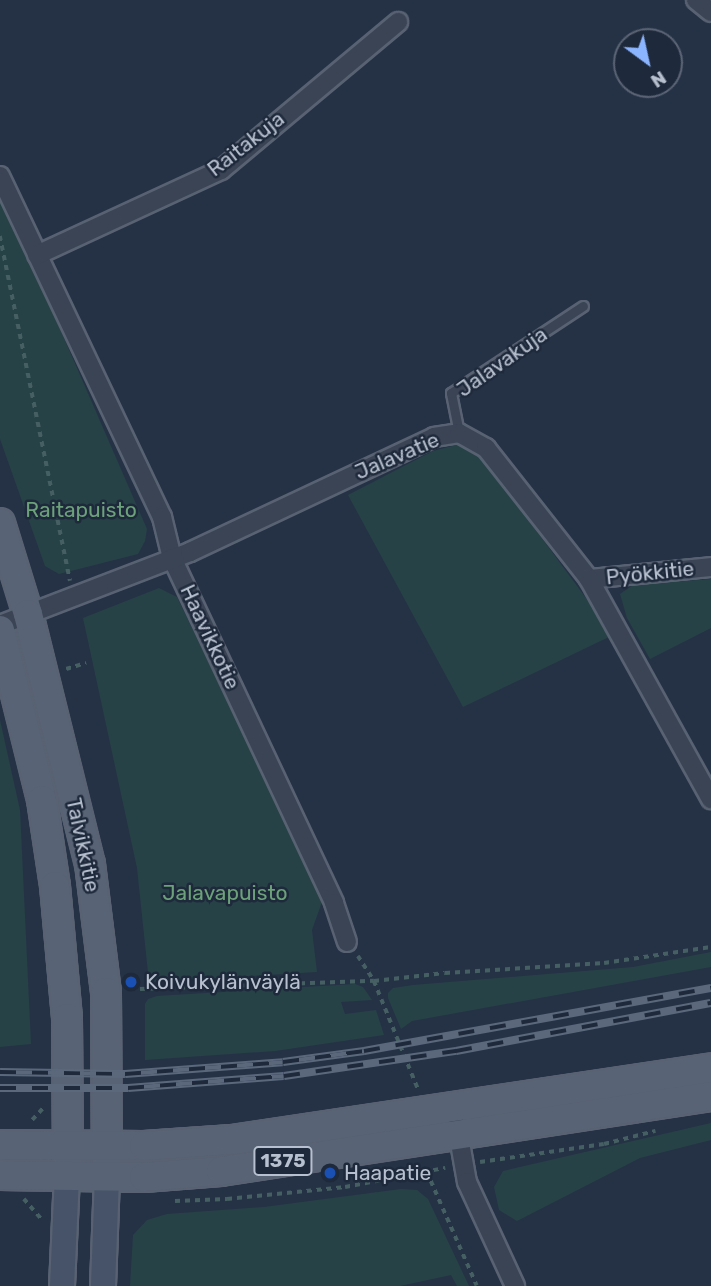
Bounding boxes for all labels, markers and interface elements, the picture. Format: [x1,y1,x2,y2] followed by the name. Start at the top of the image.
[613,28,683,98] north arrow
[647,66,671,93] text: N
[203,106,289,182] street label: Raitakuja
[452,322,552,402] street label: Jalavakuja
[351,427,443,485] street label: Jalavatie
[25,497,137,523] park label: Raitapuisto
[605,556,695,590] street label: Pyökkitie
[175,581,245,693] street label: Haavikkotie
[61,796,105,894] street label: Talvikkitie
[162,880,288,906] park label: Jalavapuisto
[145,969,301,995] place label: Koivukylänväylä
[123,974,139,990] marker: Koivukylänväylä
[253,1146,313,1176] road number: 1375
[344,1160,431,1186] place label: Haapatie
[322,1165,338,1181] marker: Haapatie

